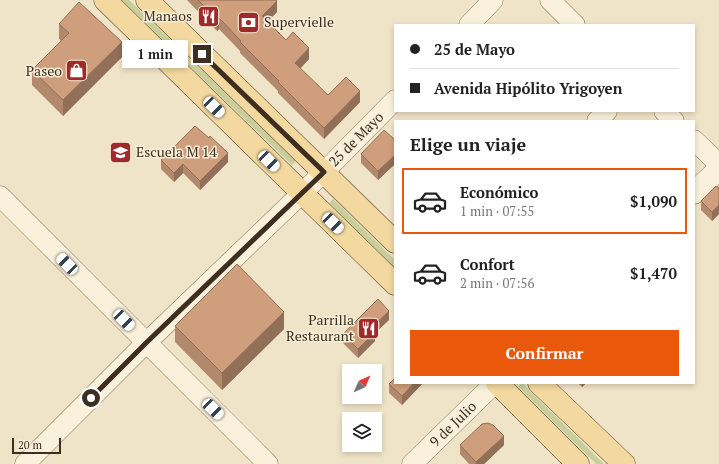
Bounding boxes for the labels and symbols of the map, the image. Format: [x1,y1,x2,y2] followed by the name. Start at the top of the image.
[195,3,221,29] restaurant icon: Manaos
[144,6,192,25] place label: Manaos
[236,9,262,35] bank icon: Supervielle
[264,12,334,31] place label: Supervielle
[122,40,188,68] callout: 1 min
[193,45,211,63] route end
[64,58,90,84] shop icon: Paseo
[26,61,62,80] place label: Paseo
[201,94,227,120] car
[324,107,387,170] street label: 25 de Mayo
[107,139,133,165] school or university icon: Escuela M 14
[136,142,217,161] place label: Escuela M 14
[256,148,282,174] car
[320,210,346,236] car
[54,251,80,277] car
[111,307,137,333] car
[286,310,355,345] place label: Parrilla Restaurant
[356,315,382,341] restaurant icon: Parrilla Restaurant
[342,364,382,404] north arrow
[82,389,100,407] route start
[200,396,226,422] car
[425,396,480,451] street label: 9 de Julio
[12,436,61,455] scale bar

